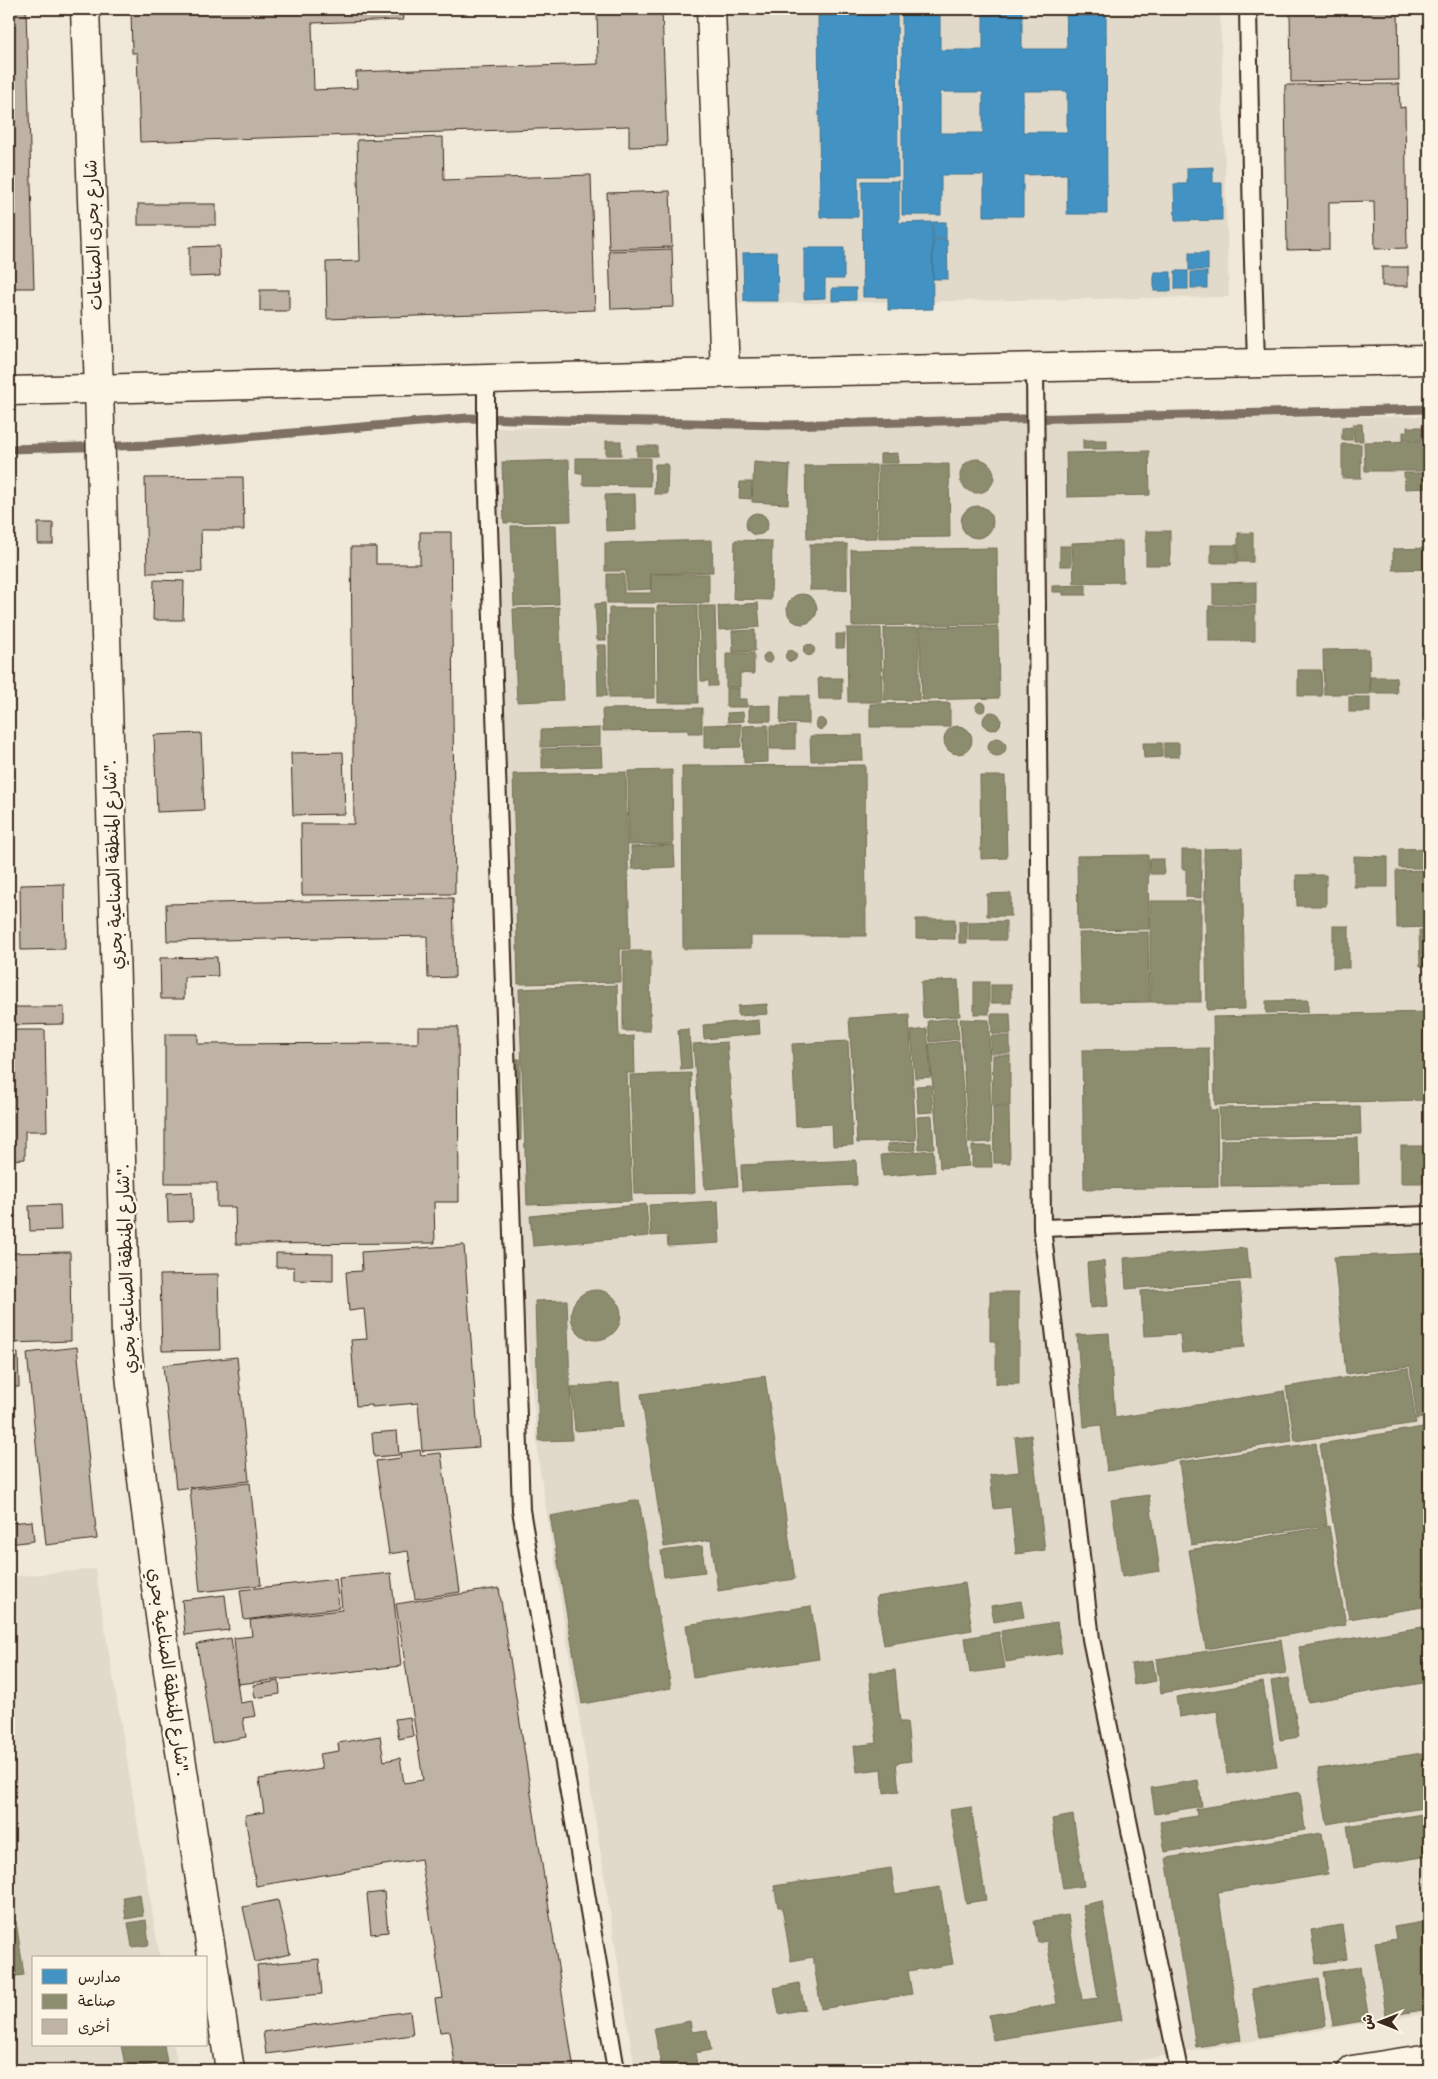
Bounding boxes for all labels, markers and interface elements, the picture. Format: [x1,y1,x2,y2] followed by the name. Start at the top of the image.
[79,159,108,311] street label: شارع بحرى الصناعات
[98,760,130,970] street label: شارع المنطقة الصناعية بحري".
[111,1164,143,1374] street label: شارع المنطقة الصناعية بحري".
[142,1567,194,1778] street label: شارع المنطقة الصناعية بحري".
[32,1956,208,2046] legend
[78,1968,121,1986] text: مدارس
[78,1992,116,2010] text: صناعة
[1356,1996,1406,2046] north arrow
[1359,2014,1376,2030] text: ش
[78,2018,110,2036] text: أخرى

